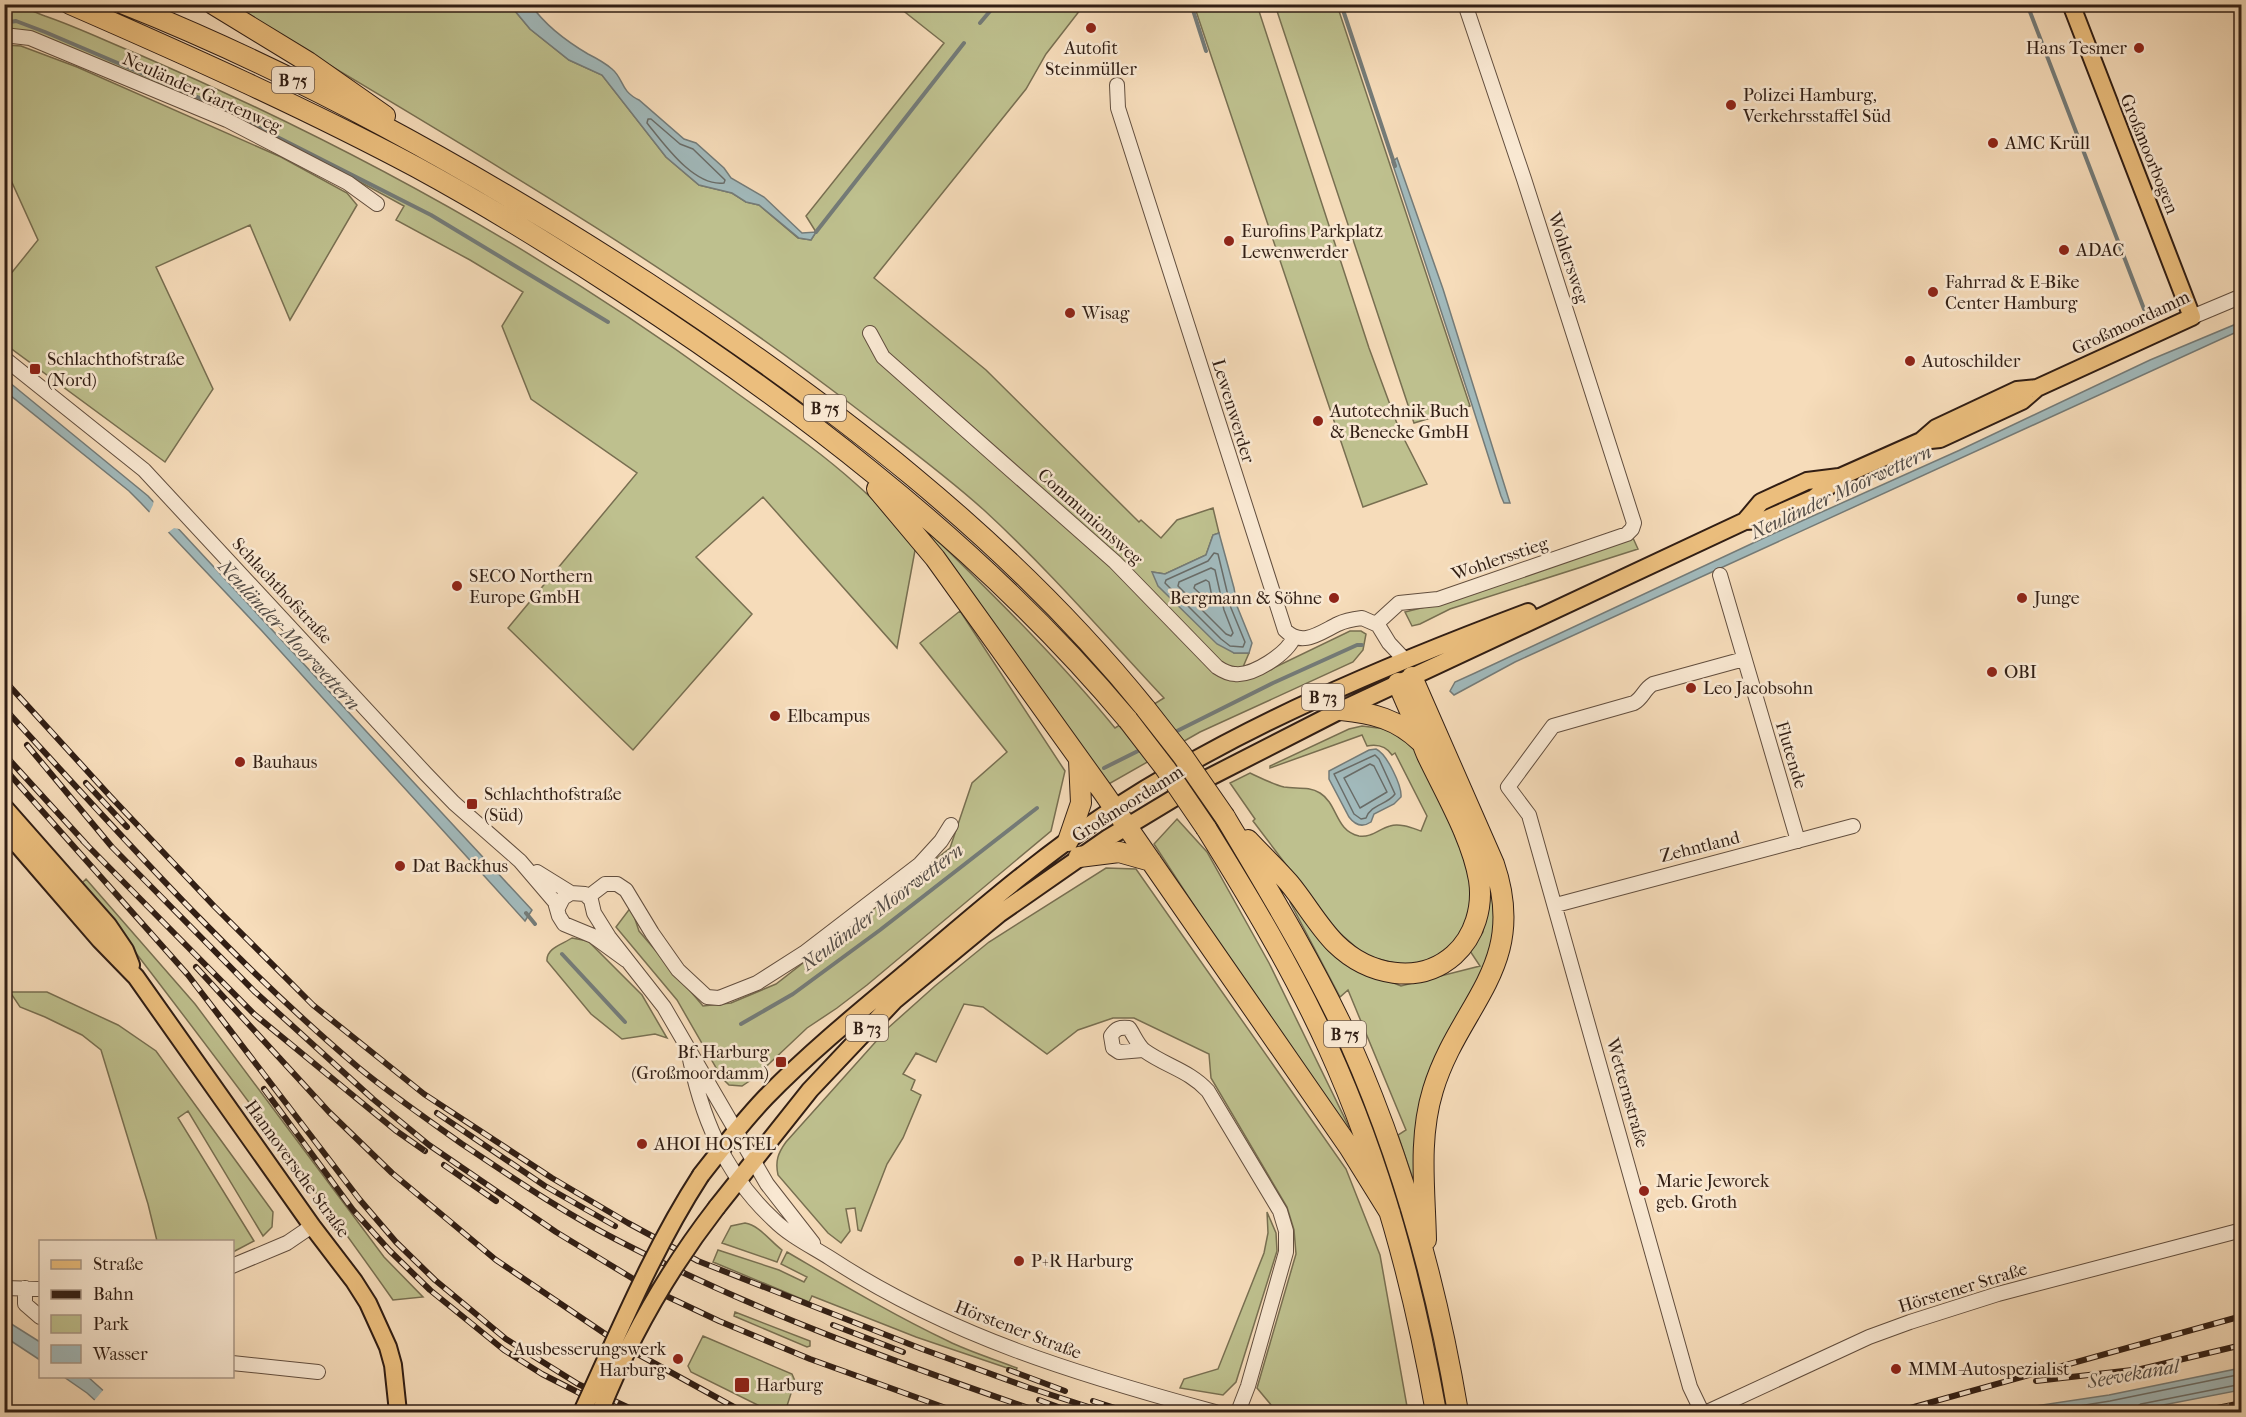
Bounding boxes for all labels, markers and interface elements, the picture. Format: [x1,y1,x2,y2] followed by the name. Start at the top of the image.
[1084,21,1098,35] marker: Autofit Steinmüller
[1045,38,1137,80] place label: Autofit Steinmüller
[2026,38,2127,59] place label: Hans Tesmer
[2132,41,2146,55] marker: Hans Tesmer
[119,48,285,138] street label: Neuländer Gartenweg
[272,67,314,93] road number: B 75
[1742,85,1891,127] place label: Polizei Hamburg, Verkehrsstaffel Süd
[2115,91,2183,217] street label: Großmoorbogen
[1724,98,1738,112] marker: Polizei Hamburg, Verkehrsstaffel Süd
[2004,133,2090,154] place label: AMC Krüll
[1986,136,2000,150] marker: AMC Krüll
[1543,209,1593,307] street label: Wohlersweg
[1241,221,1383,263] place label: Eurofins Parkplatz Lewenwerder
[1222,234,1236,248] marker: Eurofins Parkplatz Lewenwerder
[2075,240,2124,261] place label: ADAC
[2057,243,2071,257] marker: ADAC
[1945,272,2080,314] place label: Fahrrad & E-Bike Center Hamburg
[1926,285,1940,299] marker: Fahrrad & E-Bike Center Hamburg
[2069,287,2193,359] street label: Großmoordamm
[1081,303,1130,324] place label: Wisag
[1063,306,1077,320] marker: Wisag
[47,349,185,391] place label: Schlachthofstraße (Nord)
[1921,351,2021,372] place label: Autoschilder
[1903,354,1917,368] marker: Autoschilder
[1207,357,1259,466] street label: Lewenwerder
[28,362,42,376] marker: Schlachthofstraße (Nord)
[804,395,846,421] road number: B 75
[1329,401,1469,443] place label: Autotechnik Buch & Benecke GmbH
[1311,414,1325,428] marker: Autotechnik Buch & Benecke GmbH
[1746,440,1935,545] water label: Neuländer Moorwettern
[1033,464,1147,570] street label: Communionsweg
[1448,533,1551,586] street label: Wohlersstieg
[227,534,337,649] street label: Schlachthofstraße
[213,554,365,715] water label: Neuländer Moorwettern
[469,566,594,608] place label: SECO Northern Europe GmbH
[450,579,464,593] marker: SECO Northern Europe GmbH
[1170,588,1322,609] place label: Bergmann & Söhne
[2032,588,2080,609] place label: Junge
[1327,591,1341,605] marker: Bergmann & Söhne
[2015,591,2029,605] marker: Junge
[2004,662,2037,683] place label: OBI
[1985,665,1999,679] marker: OBI
[1703,678,1814,699] place label: Leo Jacobsohn
[1684,681,1698,695] marker: Leo Jacobsohn
[1302,684,1344,710] road number: B 73
[787,706,870,727] place label: Elbcampus
[768,709,782,723] marker: Elbcampus
[1771,719,1811,791] street label: Flutende
[252,752,318,773] place label: Bauhaus
[233,755,247,769] marker: Bauhaus
[1068,761,1188,847] street label: Großmoordamm
[484,784,622,826] place label: Schlachthofstraße (Süd)
[465,797,479,811] marker: Schlachthofstraße (Süd)
[1658,827,1742,867] street label: Zehntland
[796,838,968,976] water label: Neuländer Moorwettern
[412,856,509,877] place label: Dat Backhus
[393,859,407,873] marker: Dat Backhus
[846,1015,888,1041] road number: B 73
[1324,1021,1366,1047] road number: B 75
[1601,1035,1653,1150] street label: Wetternstraße
[631,1042,769,1084] place label: Bf. Harburg (Großmoordamm)
[774,1055,788,1069] marker: Bf. Harburg (Großmoordamm)
[240,1096,354,1242] street label: Hannoversche Straße
[653,1134,776,1155] place label: AHOI HOSTEL
[635,1137,649,1151] marker: AHOI HOSTEL
[1656,1171,1770,1213] place label: Marie Jeworek geb. Groth
[1637,1184,1651,1198] marker: Marie Jeworek geb. Groth
[39,1240,234,1378] legend
[1031,1251,1133,1272] place label: P+R Harburg
[93,1254,144,1275] text: Straße
[1012,1254,1026,1268] marker: P+R Harburg
[1896,1258,2030,1318] street label: Hörstener Straße
[93,1284,134,1305] text: Bahn
[952,1296,1084,1364] street label: Hörstener Straße
[93,1314,130,1335] text: Park
[513,1339,667,1381] place label: Ausbesserungswerk Harburg
[92,1344,148,1365] text: Wasser
[671,1352,685,1366] marker: Ausbesserungswerk Harburg
[2084,1354,2183,1394] water label: Seevekanal
[1908,1359,2070,1380] place label: MMM-Autospezialist
[1889,1362,1903,1376] marker: MMM-Autospezialist
[756,1375,823,1396] place label: Harburg
[733,1376,751,1394] marker: Harburg

